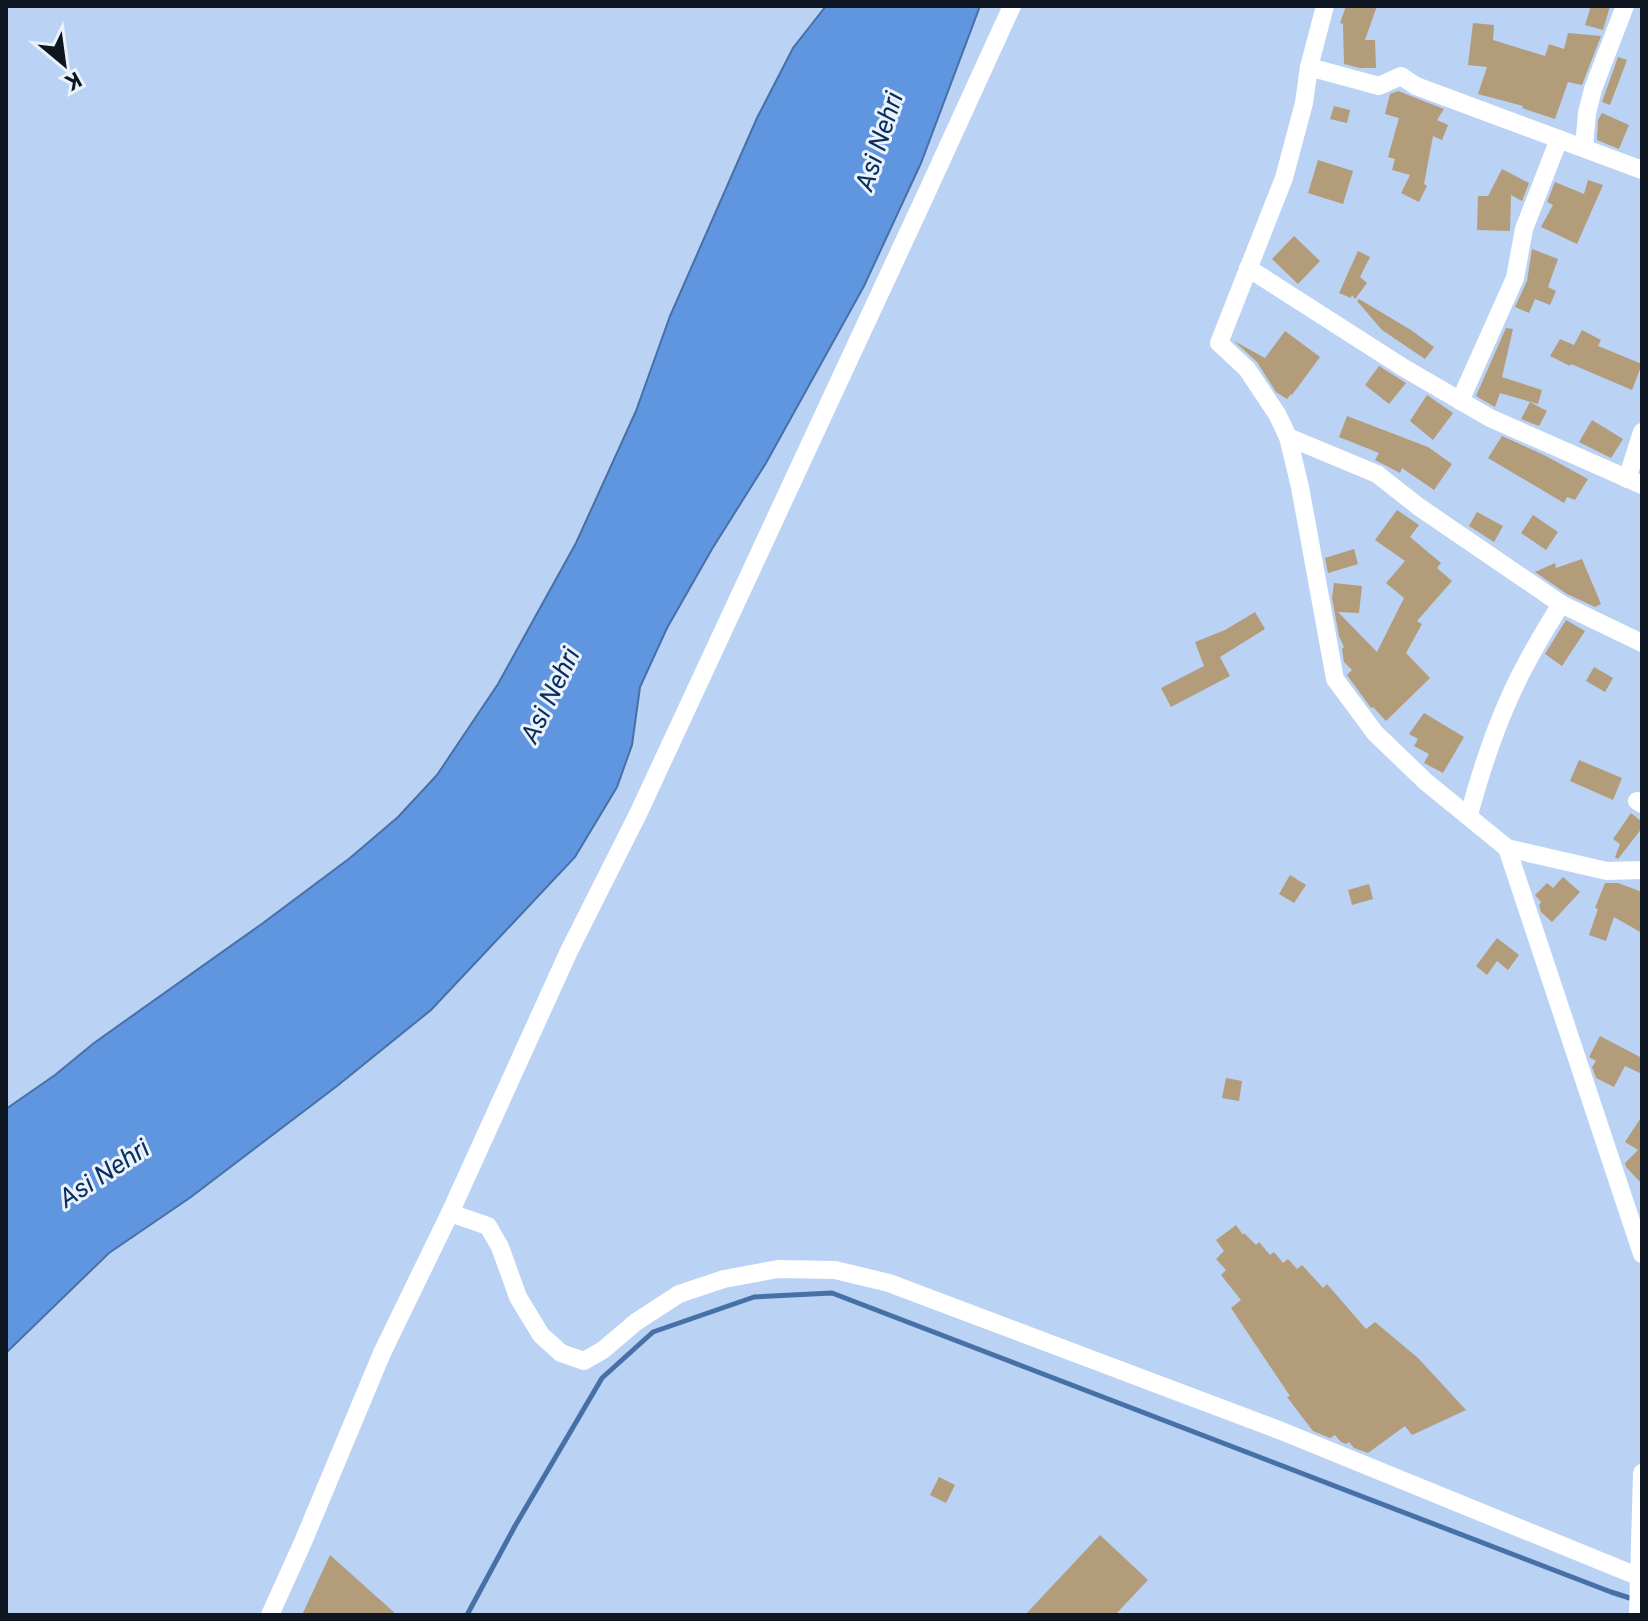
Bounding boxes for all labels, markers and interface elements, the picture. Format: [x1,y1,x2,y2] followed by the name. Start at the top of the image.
[24,24,104,104] north arrow
[60,67,86,96] text: K
[848,87,909,196] water label: Asi Nehri
[513,642,586,749] water label: Asi Nehri
[51,1132,156,1214] water label: Asi Nehri

